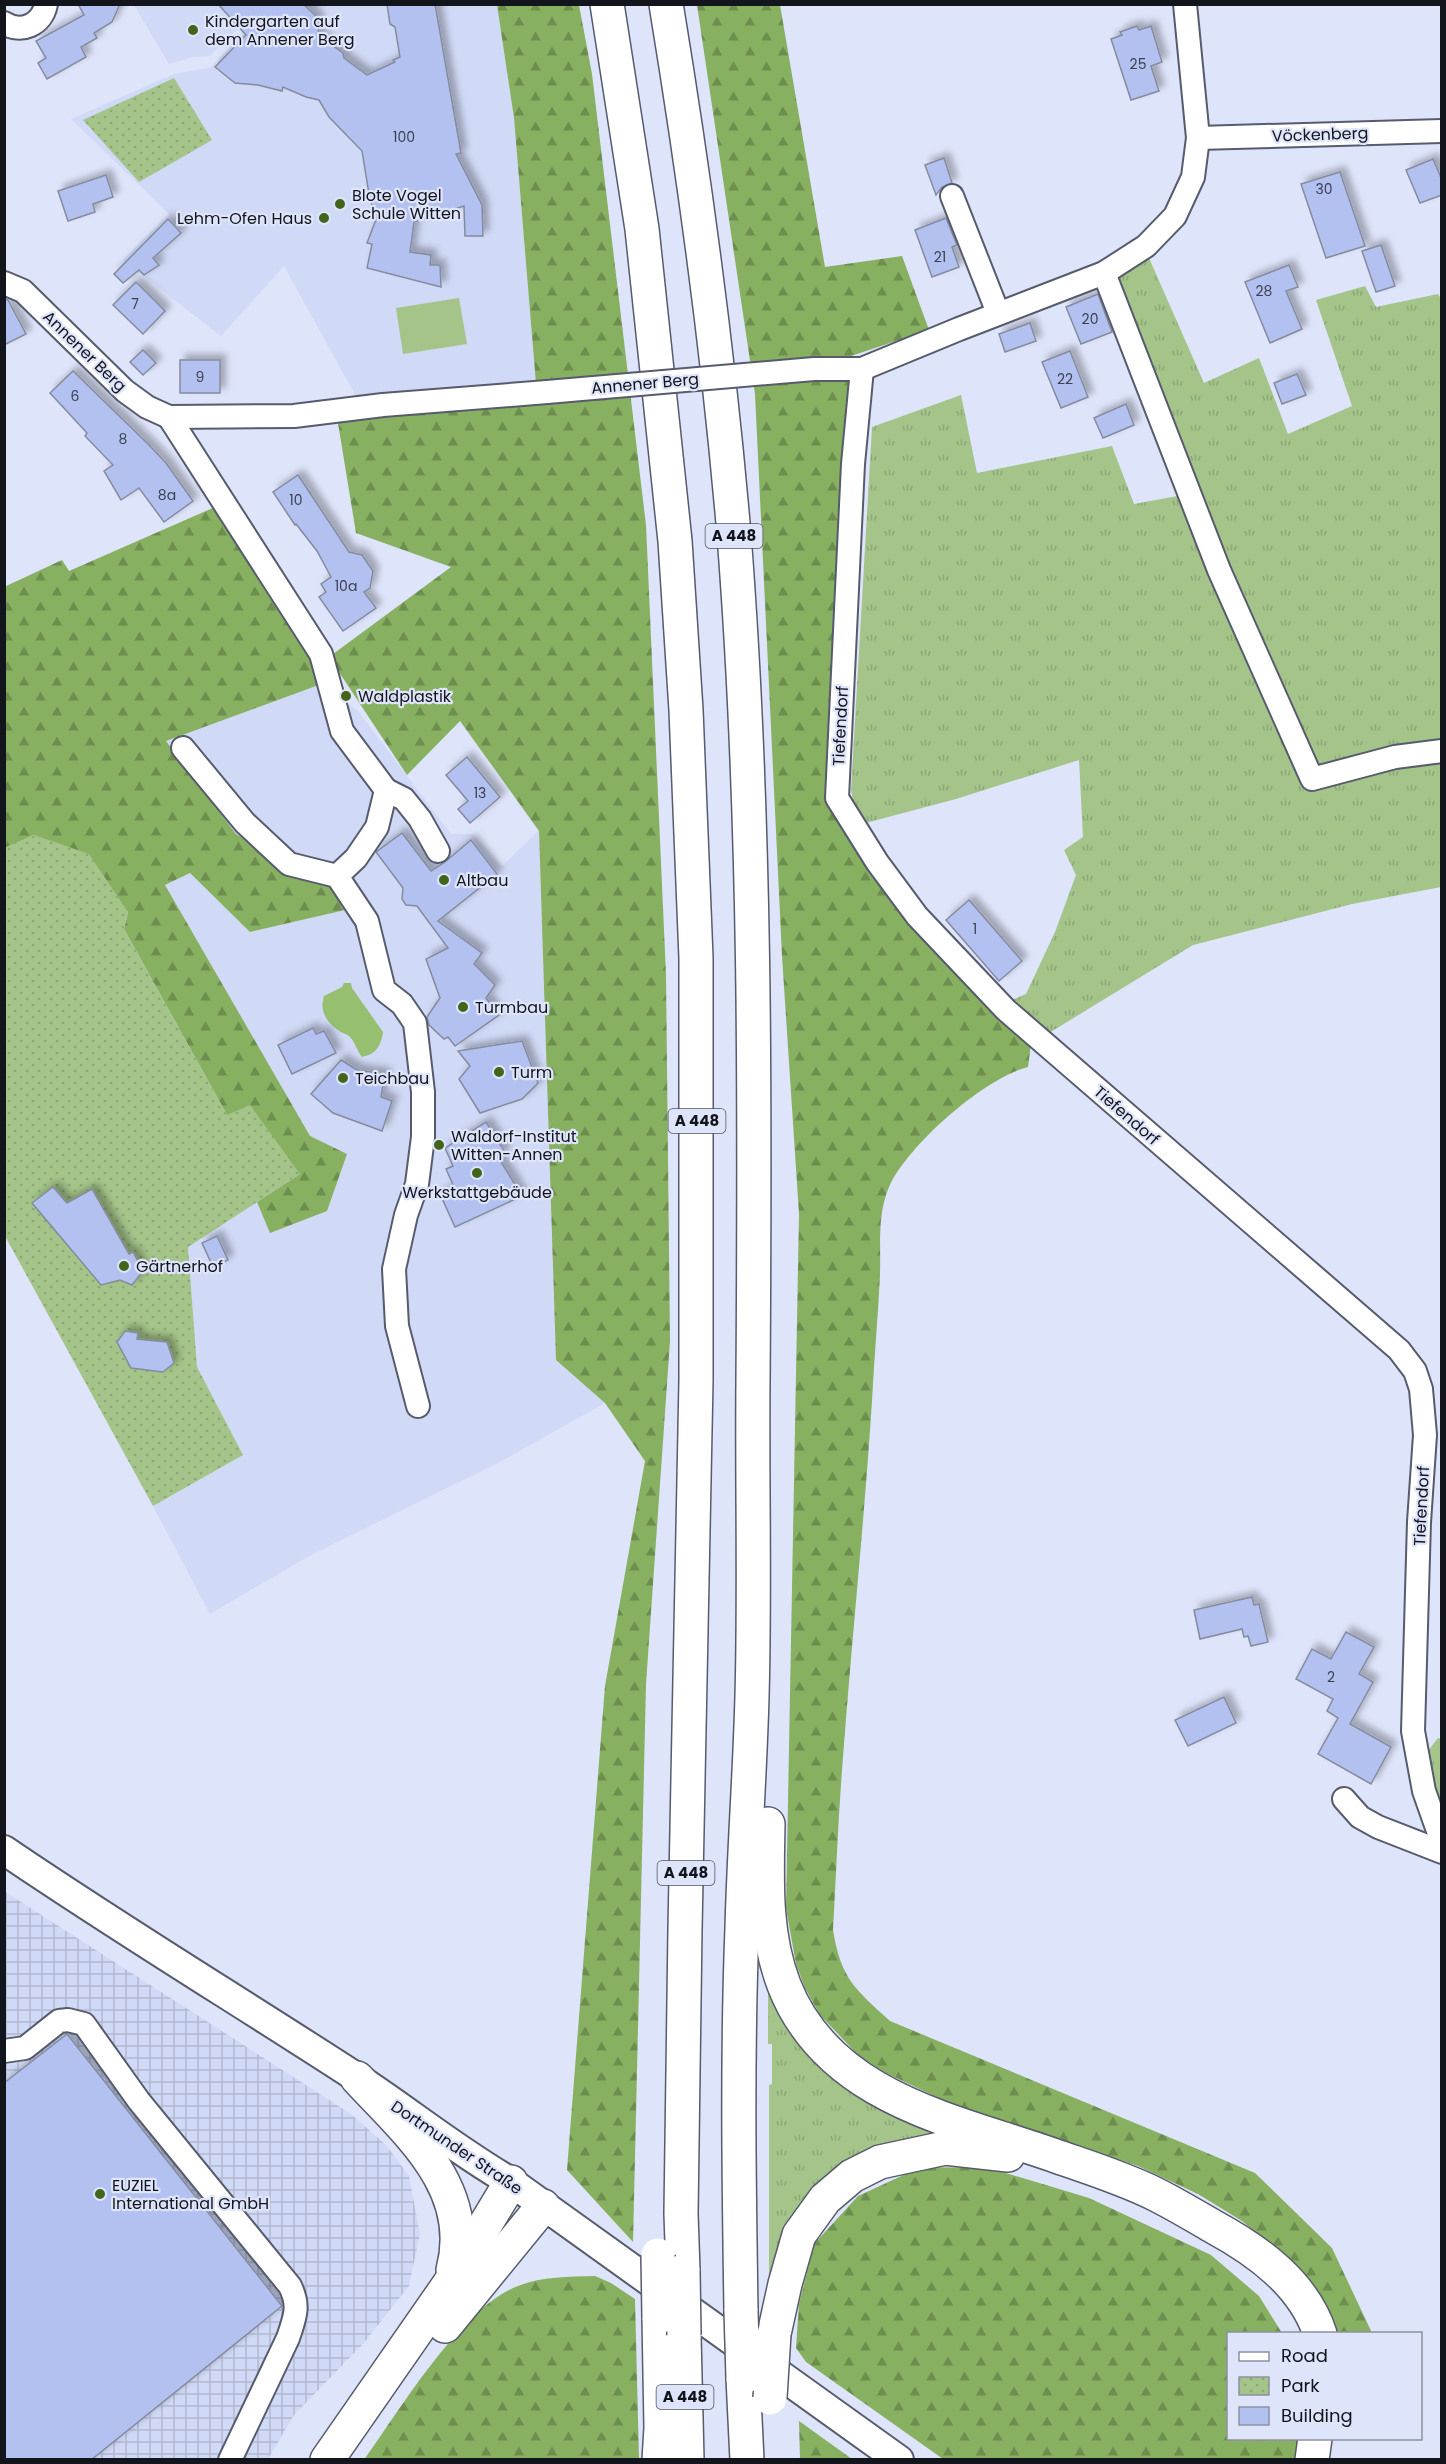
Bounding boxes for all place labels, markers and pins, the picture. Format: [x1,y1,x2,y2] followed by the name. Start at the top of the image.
[205,10,355,51] place label: Kindergarten auf dem Annener Berg
[186,23,200,37] marker: Kindergarten auf dem Annener Berg
[352,184,461,225] place label: Blote Vogel Schule Witten
[333,197,347,211] marker: Blote Vogel Schule Witten
[177,207,312,230] place label: Lehm-Ofen Haus
[317,211,331,225] marker: Lehm-Ofen Haus
[358,685,452,708] place label: Waldplastik
[339,689,353,703] marker: Waldplastik
[456,869,508,892] place label: Altbau
[437,873,451,887] marker: Altbau
[475,996,548,1019] place label: Turmbau
[456,1000,470,1014] marker: Turmbau
[511,1061,552,1084] place label: Turm
[492,1065,506,1079] marker: Turm
[355,1067,429,1090] place label: Teichbau
[336,1071,350,1085] marker: Teichbau
[451,1125,577,1166] place label: Waldorf-Institut Witten-Annen
[432,1138,446,1152] marker: Waldorf-Institut Witten-Annen
[470,1166,484,1180] marker: Werkstattgebäude
[402,1181,552,1204] place label: Werkstattgebäude
[136,1255,223,1278] place label: Gärtnerhof
[117,1259,131,1273] marker: Gärtnerhof
[112,2174,269,2215] place label: EUZIEL International GmbH
[93,2187,107,2201] marker: EUZIEL International GmbH

